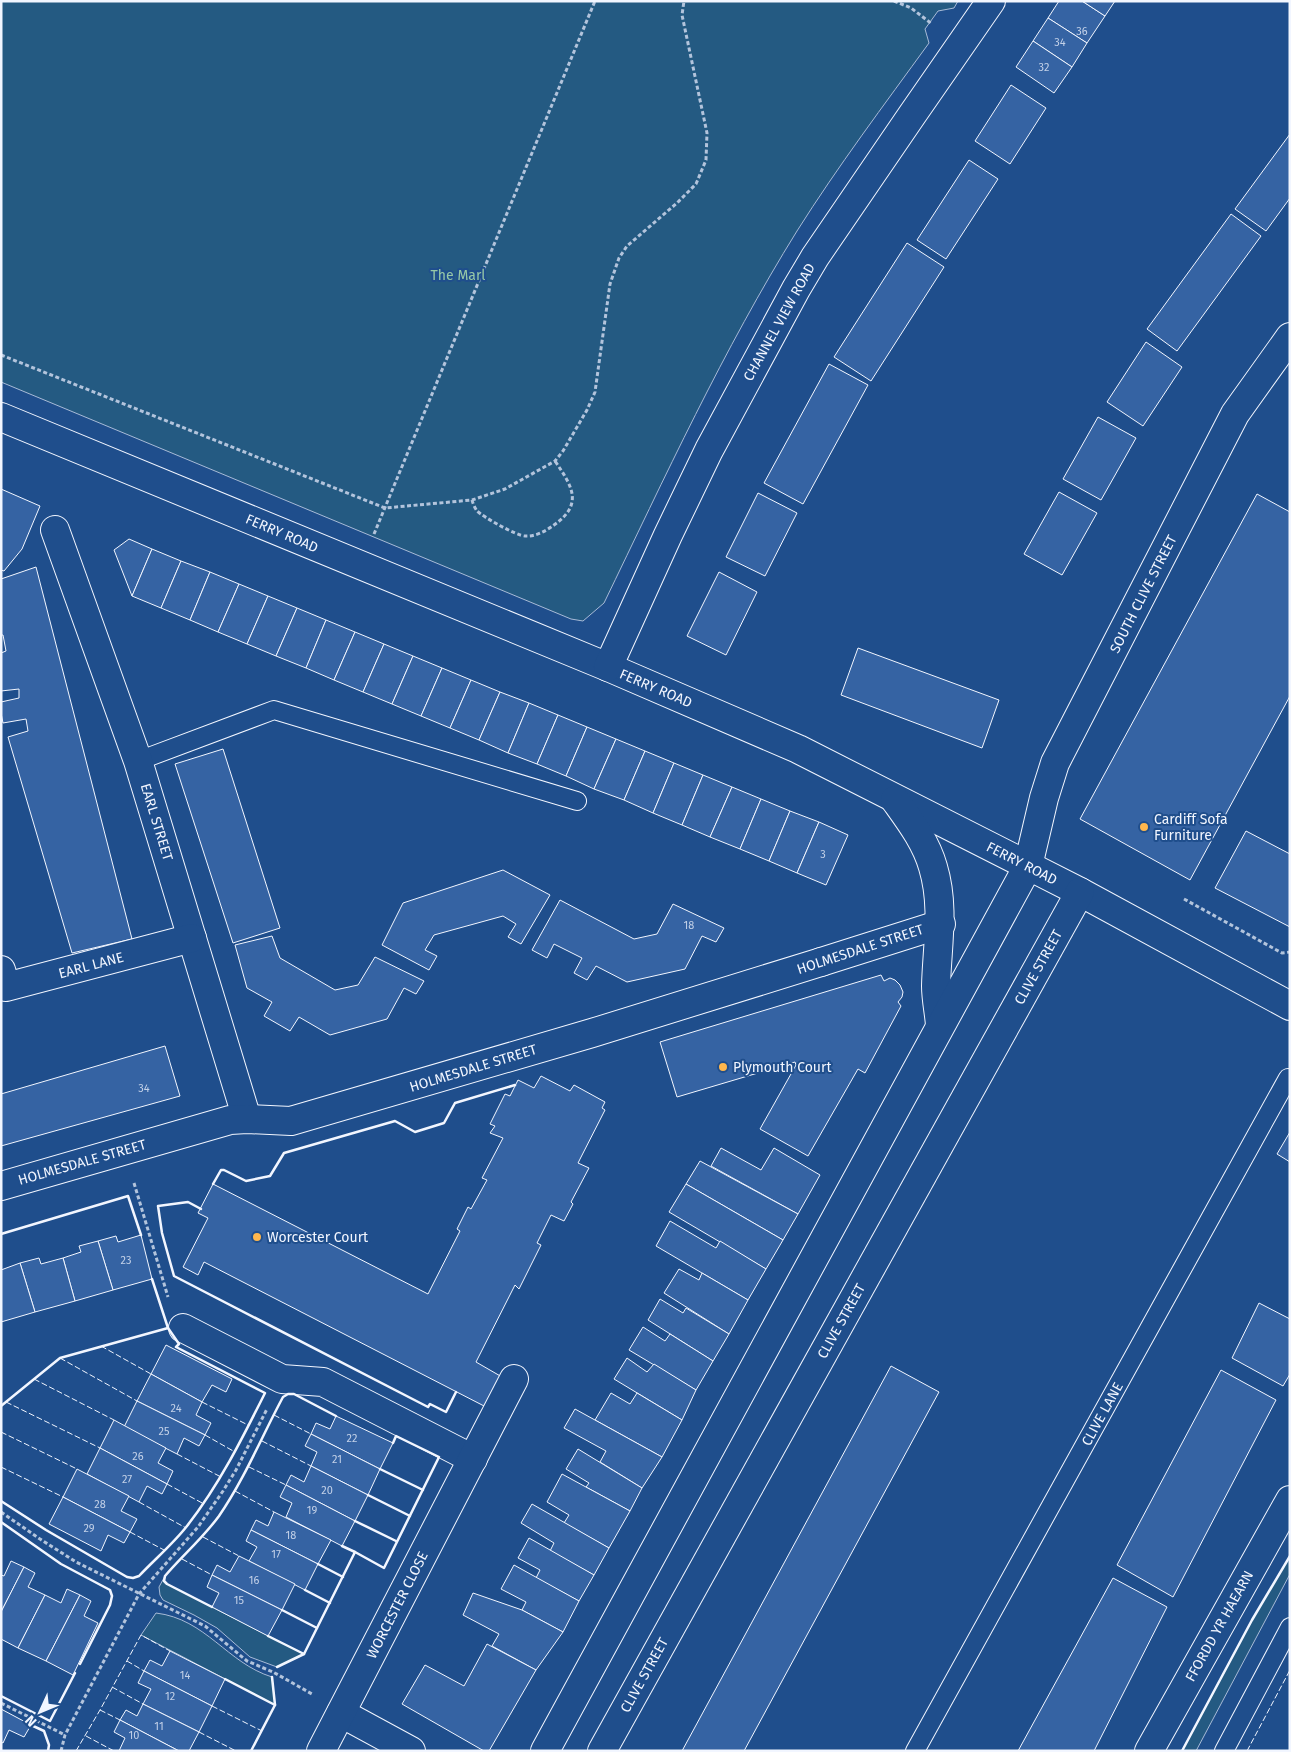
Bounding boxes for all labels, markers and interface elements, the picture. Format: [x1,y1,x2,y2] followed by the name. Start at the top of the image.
[1076,25,1088,38] house number: 36
[1054,36,1066,49] house number: 34
[1039,61,1049,74] house number: 32
[740,260,819,384] street label: CHANNEL VIEW ROAD
[431,267,485,284] park label: The Marl
[243,511,321,556] street label: FERRY ROAD
[1106,532,1181,656] street label: SOUTH CLIVE STREET
[617,666,695,711] street label: FERRY ROAD
[137,781,177,864] street label: EARL STREET
[1154,811,1228,844] place label: Cardiff Sofa Furniture
[1138,821,1150,833] marker: Cardiff Sofa Furniture
[983,838,1060,889] street label: FERRY ROAD
[820,848,826,861] house number: 3
[684,919,694,932] house number: 18
[795,921,926,978] street label: HOLMESDALE STREET
[1011,926,1066,1008] street label: CLIVE STREET
[57,949,126,982] street label: EARL LANE
[407,1041,540,1096] street label: HOLMESDALE STREET
[733,1059,832,1076] place label: Plymouth Court
[717,1061,729,1073] marker: Plymouth Court
[138,1082,150,1095] house number: 34
[16,1136,149,1189] street label: HOLMESDALE STREET
[267,1229,369,1246] place label: Worcester Court
[251,1231,263,1243] marker: Worcester Court
[121,1254,131,1267] house number: 23
[814,1280,869,1362] street label: CLIVE STREET
[1078,1380,1127,1449] street label: CLIVE LANE
[171,1402,182,1415] house number: 24
[159,1425,170,1438] house number: 25
[347,1432,357,1445] house number: 22
[132,1450,144,1463] house number: 26
[332,1453,342,1466] house number: 21
[122,1473,132,1486] house number: 27
[321,1484,333,1497] house number: 20
[94,1498,106,1511] house number: 28
[307,1504,317,1517] house number: 19
[83,1522,95,1535] house number: 29
[286,1529,296,1542] house number: 18
[271,1548,281,1561] house number: 17
[363,1549,432,1662] street label: WORCESTER CLOSE
[1182,1568,1257,1685] street label: FFORDD YR HAEARN
[249,1574,259,1587] house number: 16
[234,1594,245,1607] house number: 15
[617,1634,672,1716] street label: CLIVE STREET
[180,1669,190,1682] house number: 14
[15,1687,65,1737] north arrow
[165,1690,175,1703] house number: 12
[22,1711,40,1730] text: N
[154,1720,164,1733] house number: 11
[129,1729,139,1742] house number: 10

